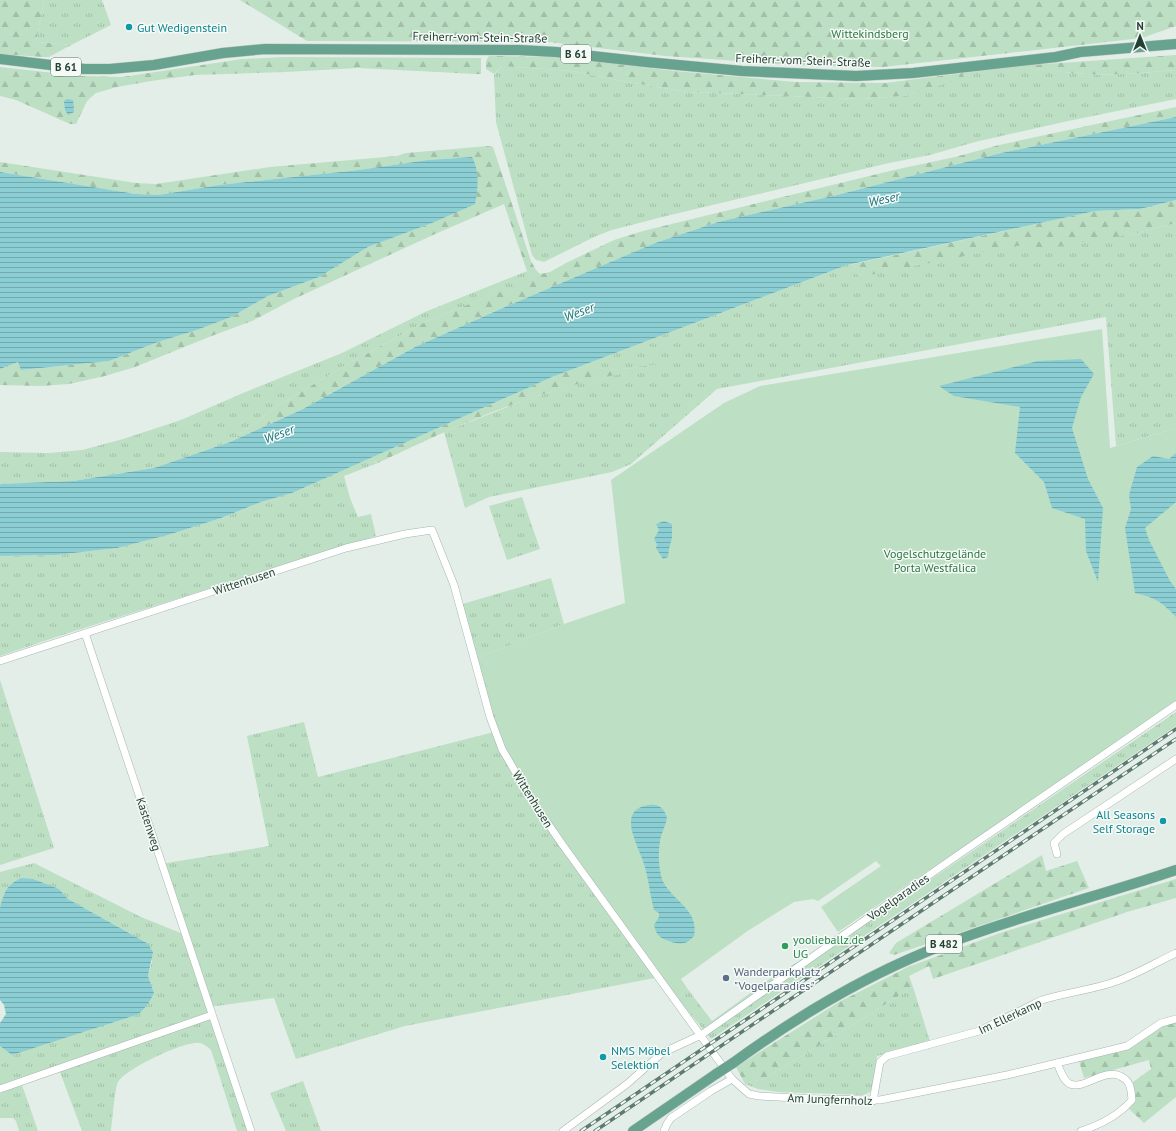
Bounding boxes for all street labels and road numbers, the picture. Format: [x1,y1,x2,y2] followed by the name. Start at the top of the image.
[412,28,548,46] street label: Freiherr-vom-Stein-Straße
[561,45,591,63] road number: B 61
[735,50,871,70] street label: Freiherr-vom-Stein-Straße
[51,58,81,76] road number: B 61
[211,564,277,598] street label: Wittenhusen
[510,768,556,830] street label: Wittenhusen
[133,795,165,853] street label: Kastenweg
[863,870,932,924] street label: Vogelparadies
[926,935,962,953] road number: B 482
[976,995,1044,1037] street label: Im Ellerkamp
[787,1090,873,1108] street label: Am Jungfernholz

